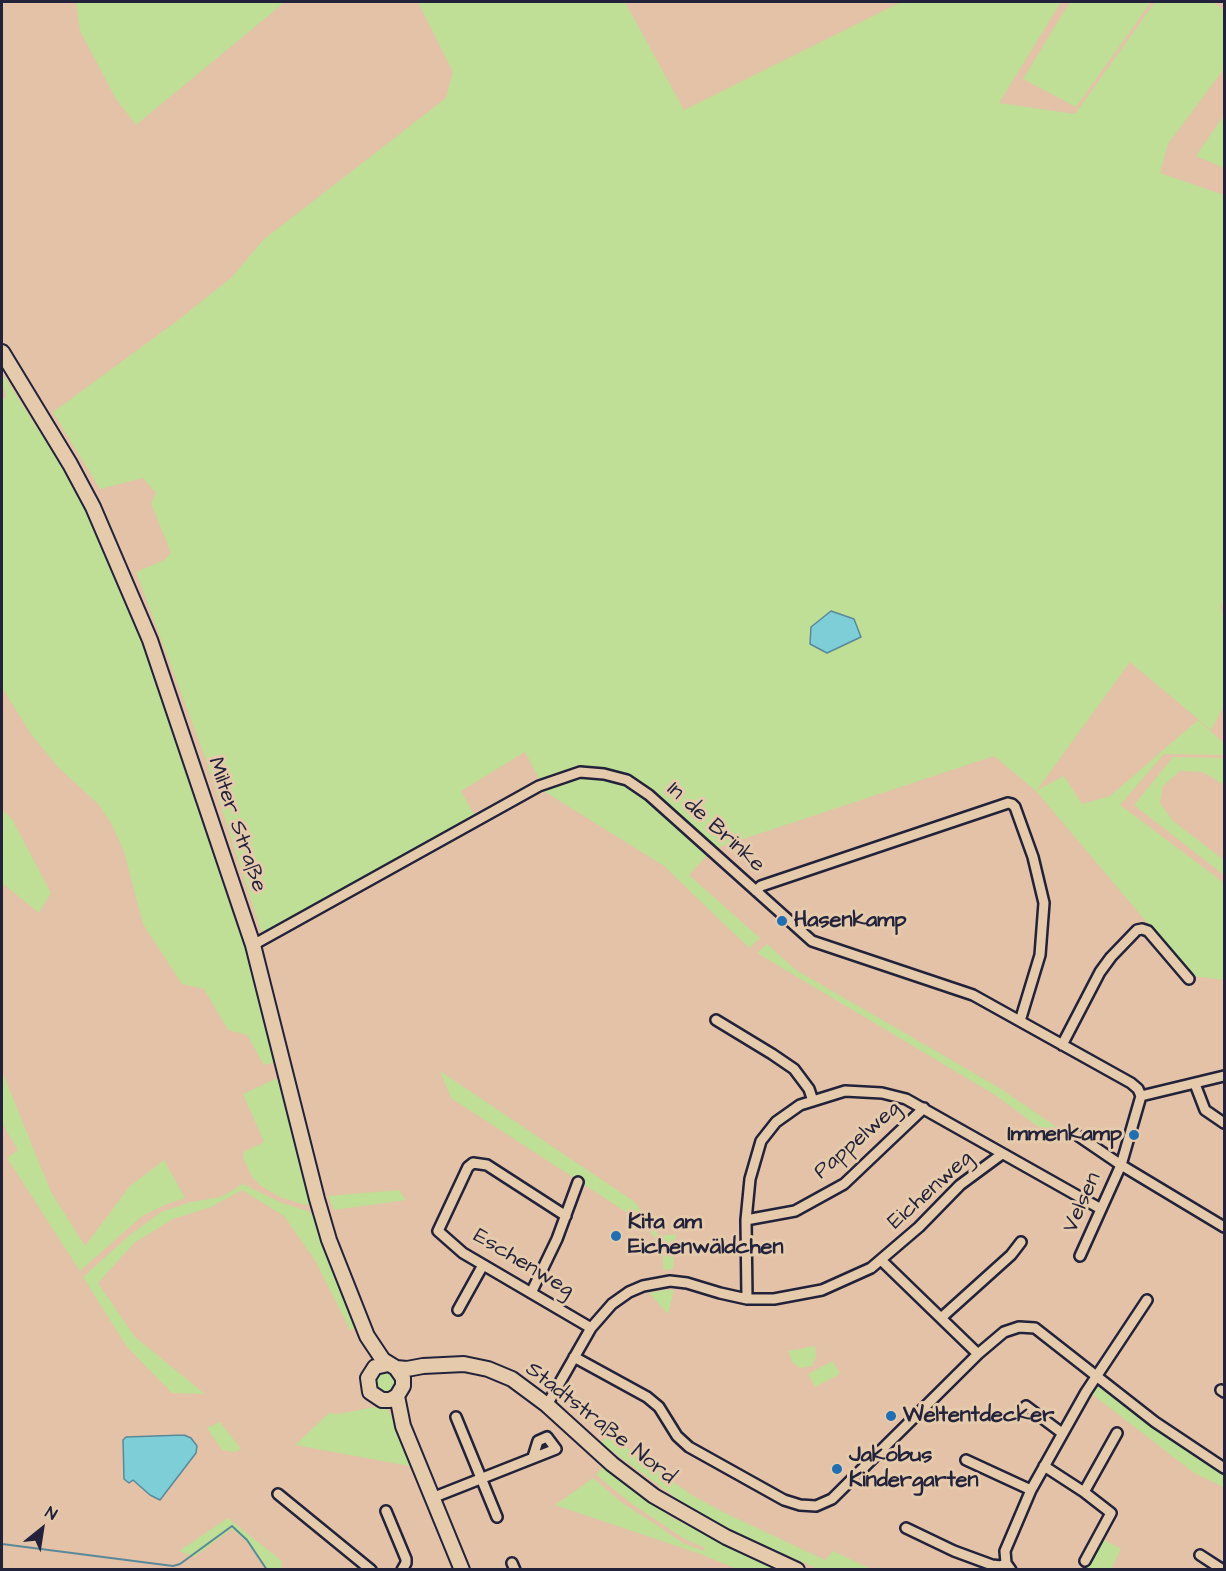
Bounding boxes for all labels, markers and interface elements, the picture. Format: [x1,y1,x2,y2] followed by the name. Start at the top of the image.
[201,754,271,896] street label: Milter Straße
[661,777,769,879] street label: In de Brinke
[794,908,907,934] place label: Hasenkamp
[775,914,789,928] marker: Hasenkamp
[809,1096,907,1186] street label: Pappelweg
[1007,1122,1122,1148] place label: Immenkamp
[1127,1128,1141,1142] marker: Immenkamp
[883,1146,979,1236] street label: Eichenweg
[1058,1169,1108,1237] street label: Velsen
[628,1210,784,1262] place label: Kita am Eichenwäldchen
[468,1224,578,1304] street label: Eschenweg
[609,1229,623,1243] marker: Kita am Eichenwäldchen
[520,1357,680,1491] street label: Stadtstraße Nord
[903,1403,1054,1429] place label: Weltentdecker
[884,1409,898,1423] marker: Weltentdecker
[849,1443,978,1494] place label: Jakobus Kindergarten
[830,1462,844,1476] marker: Jakobus Kindergarten
[12,1499,72,1559] north arrow
[41,1501,61,1525] text: N

